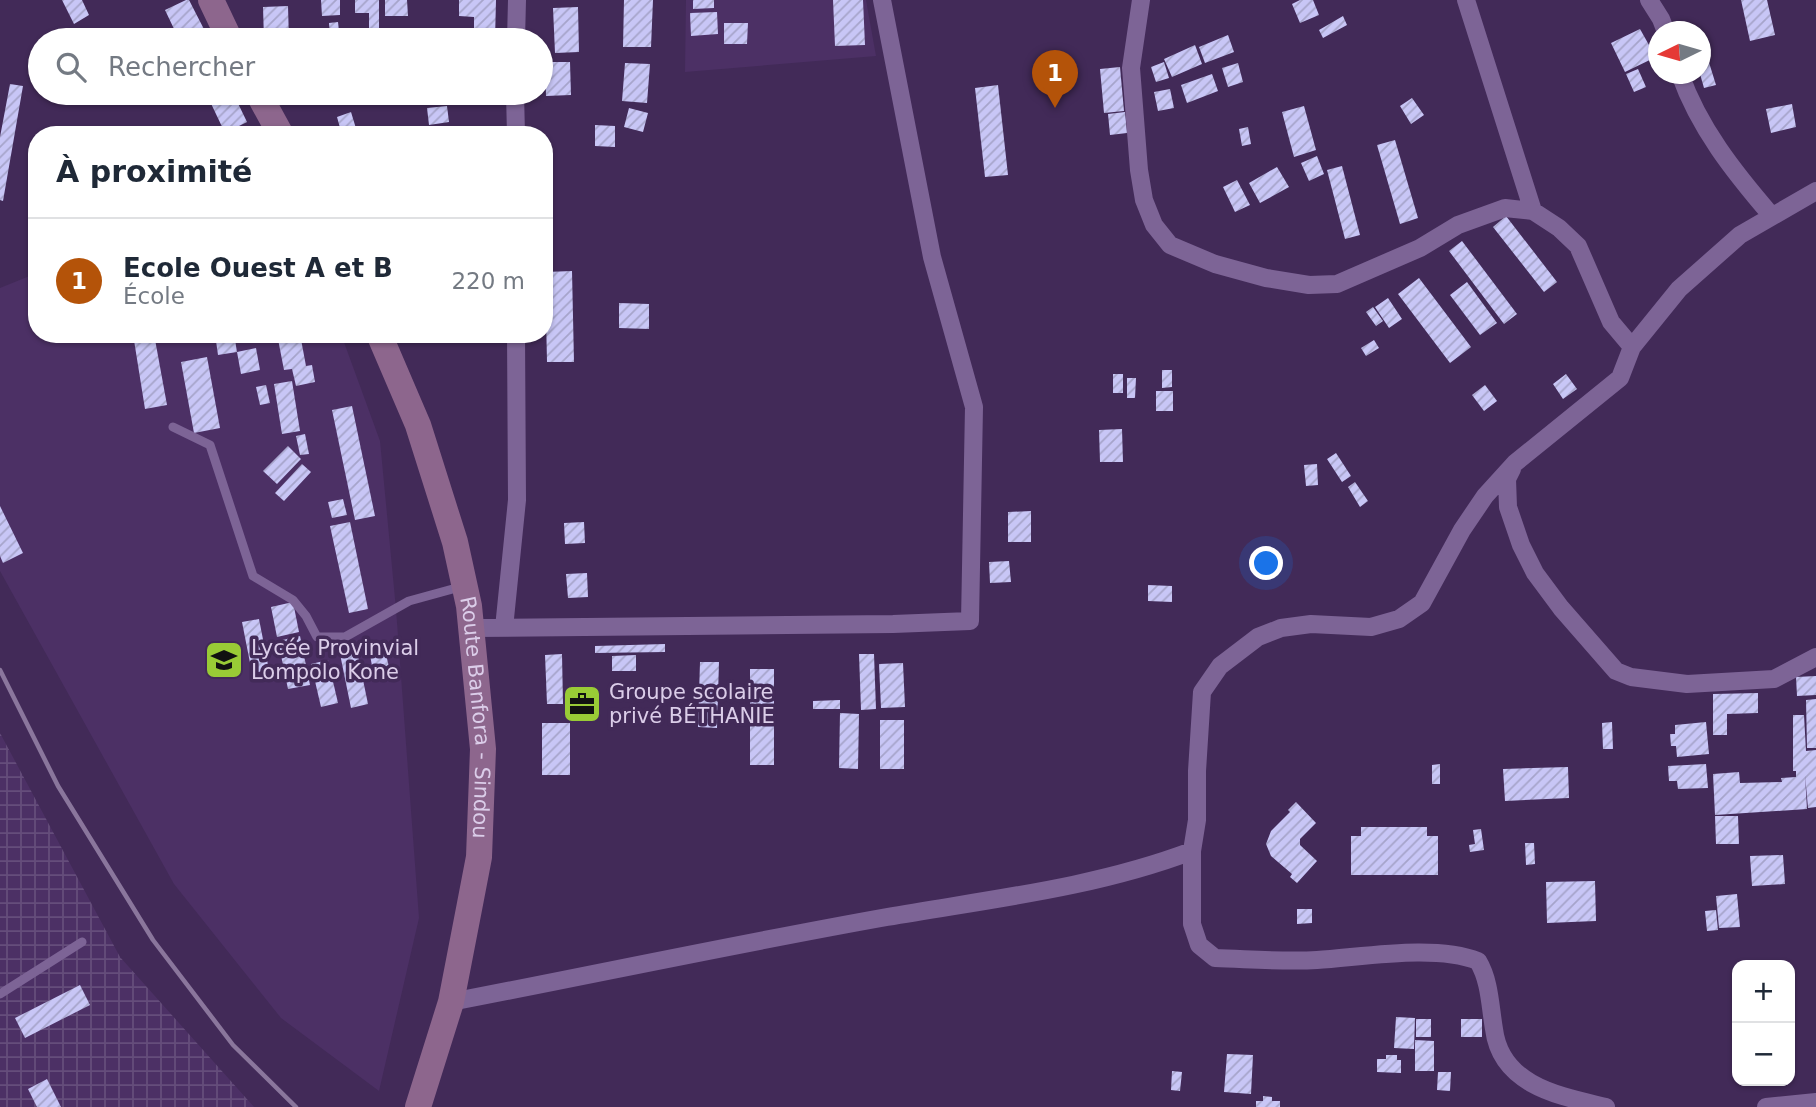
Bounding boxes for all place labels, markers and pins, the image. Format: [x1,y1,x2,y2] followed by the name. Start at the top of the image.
[1032,50,1078,108] pin: 1
[251,636,419,684] place label: Lycée Provinvial Lompolo Kone
[203,639,245,681] school or university icon: Lycée Provinvial Lompolo Kone
[609,680,775,728] place label: Groupe scolaire privé BÉTHANIE
[561,683,603,725] office icon: Groupe scolaire privé BÉTHANIE

